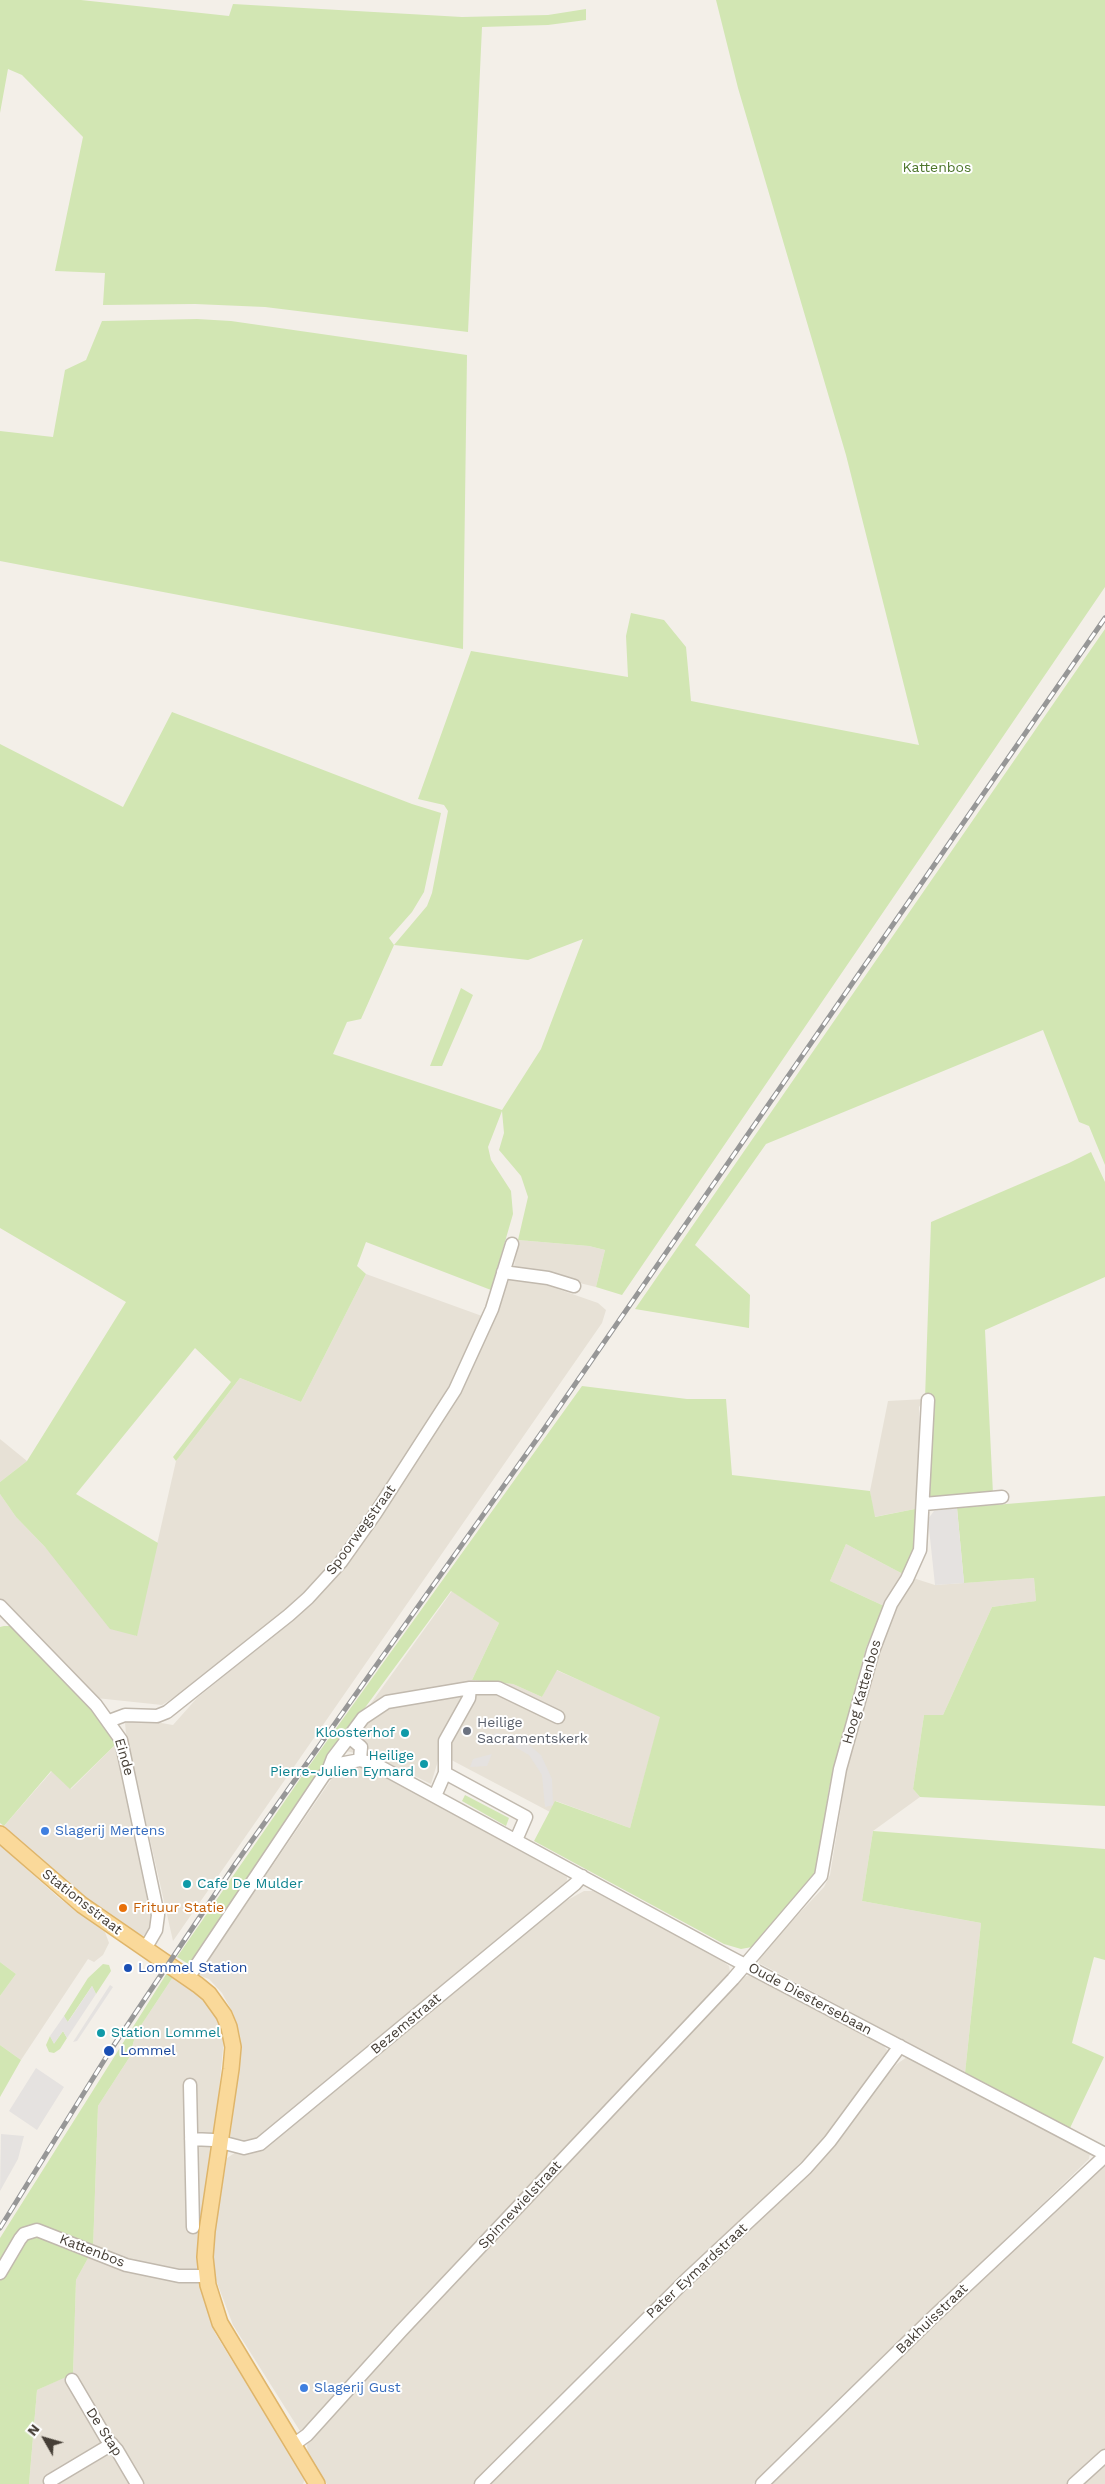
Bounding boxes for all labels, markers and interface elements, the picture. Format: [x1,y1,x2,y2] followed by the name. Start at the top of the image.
[903,160,971,176] park label: Kattenbos
[323,1482,399,1578] street label: Spoorwegstraat
[839,1638,885,1746] street label: Hoog Kattenbos
[477,1715,588,1748] place label: Heilige Sacramentskerk
[315,1725,395,1741] place label: Kloosterhof
[461,1725,473,1737] marker: Heilige Sacramentskerk
[399,1727,411,1739] marker: Kloosterhof
[111,1736,137,1778] street label: Einde
[270,1748,414,1780] place label: Heilige Pierre-Julien Eymard
[418,1758,430,1770] marker: Heilige Pierre-Julien Eymard
[55,1823,165,1839] place label: Slagerij Mertens
[39,1825,51,1837] marker: Slagerij Mertens
[39,1866,125,1938] street label: Stationsstraat
[197,1876,303,1892] place label: Cafe De Mulder
[181,1878,193,1890] marker: Cafe De Mulder
[133,1900,224,1916] place label: Frituur Statie
[117,1902,129,1914] marker: Frituur Statie
[745,1959,875,2039] street label: Oude Diestersebaan
[138,1960,248,1976] place label: Lommel Station
[122,1962,134,1974] marker: Lommel Station
[368,1990,444,2058] street label: Bezemstraat
[111,2025,221,2041] place label: Station Lommel
[95,2027,107,2039] marker: Station Lommel
[120,2043,176,2059] place label: Lommel
[102,2044,116,2058] marker: Lommel
[475,2157,565,2253] street label: Spinnewielstraat
[643,2220,751,2322] street label: Pater Eymardstraat
[57,2231,127,2271] street label: Kattenbos
[892,2280,972,2358] street label: Bakhuisstraat
[314,2380,401,2396] place label: Slagerij Gust
[298,2382,310,2394] marker: Slagerij Gust
[82,2405,126,2459] street label: De Stap
[20,2414,70,2464] north arrow
[24,2421,43,2439] text: N

